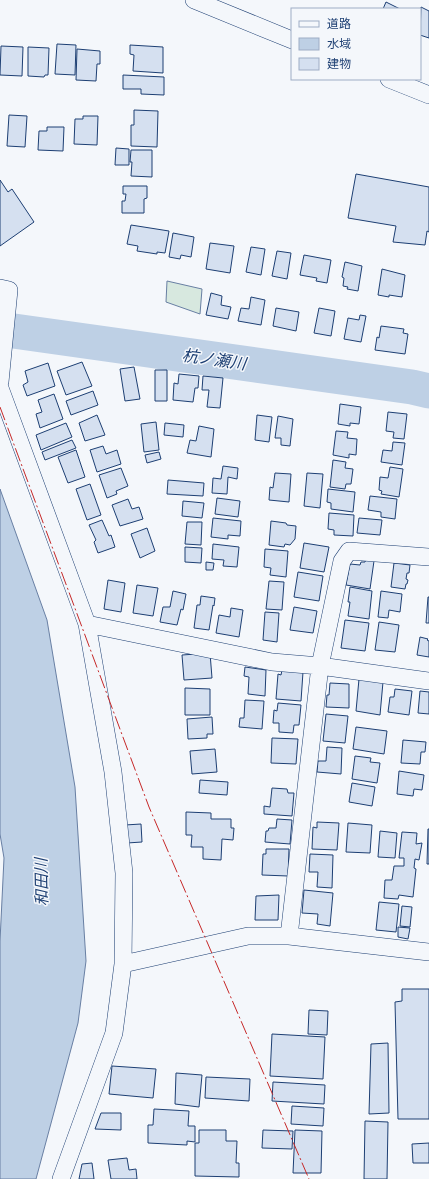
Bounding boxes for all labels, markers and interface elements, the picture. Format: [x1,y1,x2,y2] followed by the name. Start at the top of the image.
[291,8,421,80] legend
[327,17,351,30] text: 道路
[327,38,351,50] text: 水域
[327,57,351,70] text: 建物
[181,347,249,373] water label: 杭ノ瀬川
[33,856,50,906] water label: 和田川

